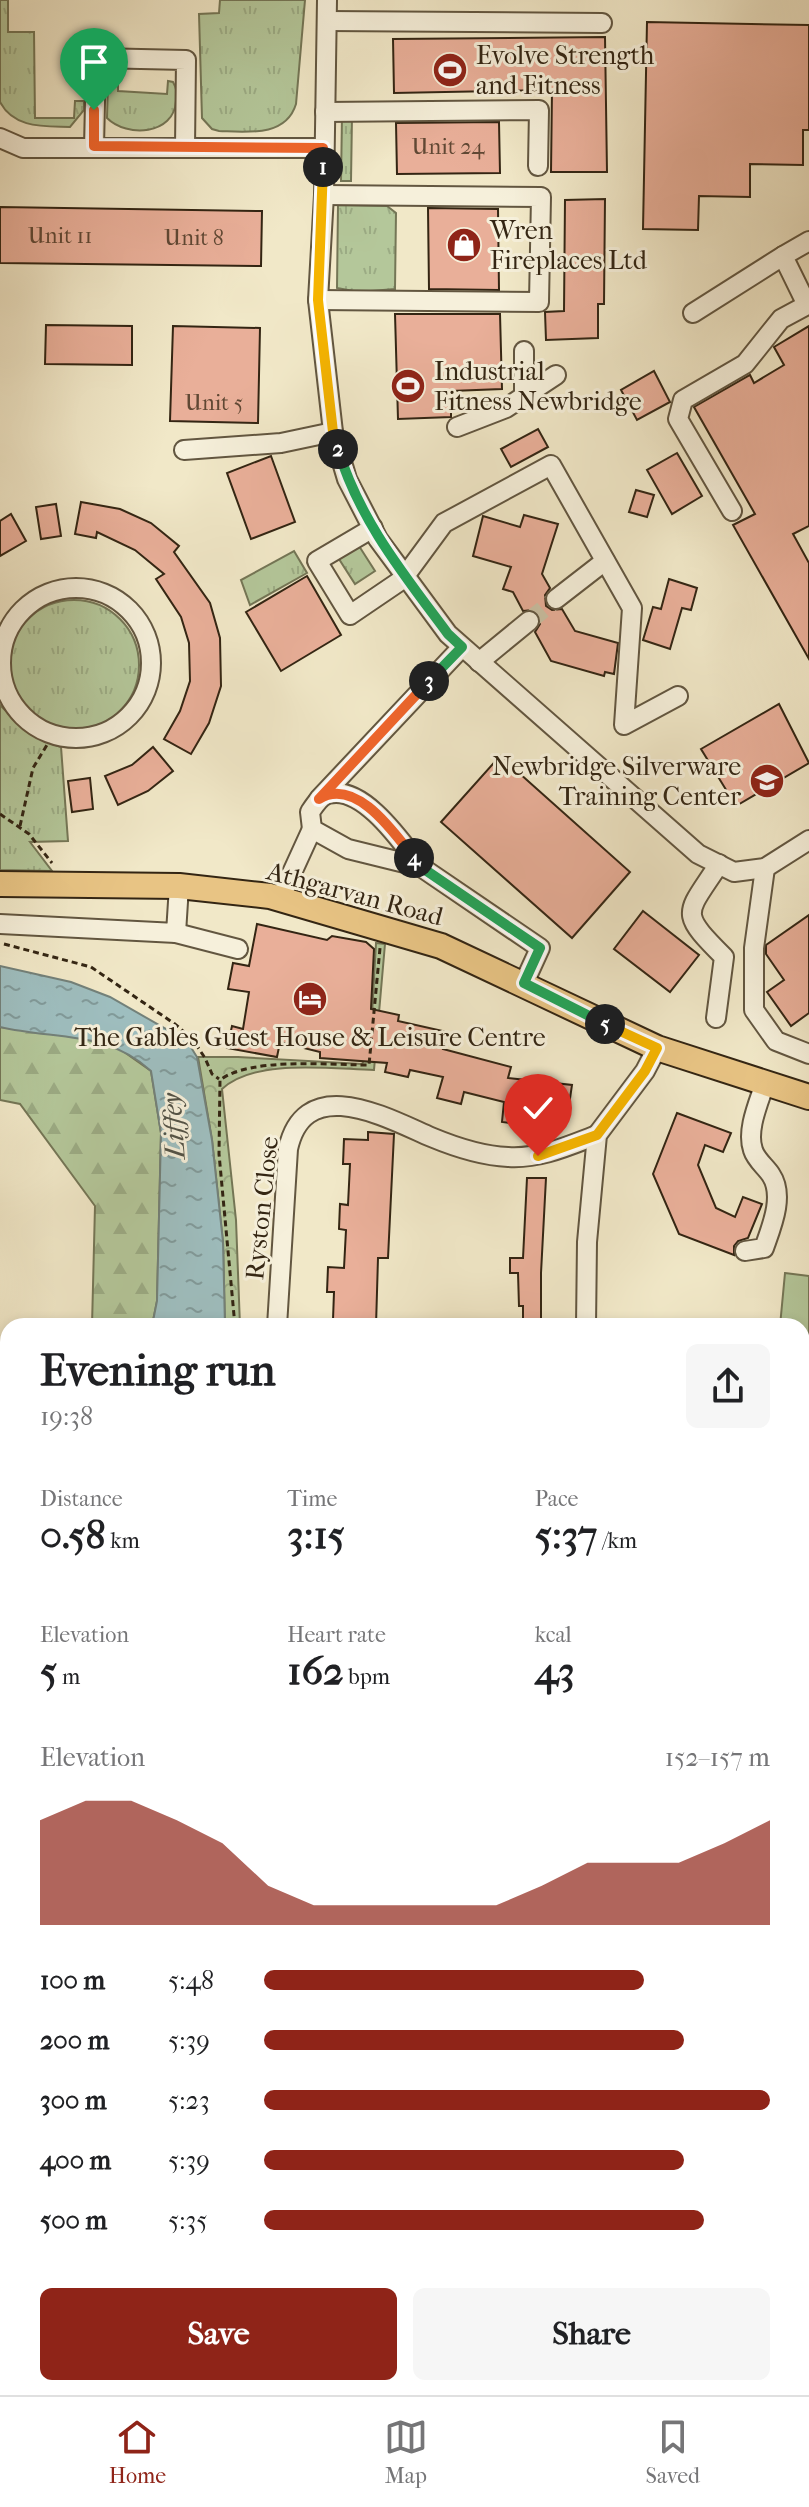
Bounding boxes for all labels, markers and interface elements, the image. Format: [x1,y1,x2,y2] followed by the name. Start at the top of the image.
[60,28,128,110] pin
[72,40,116,84] icon: arrive
[476,40,655,101] place label: Evolve Strength and Fitness
[431,51,469,89] sports icon: Evolve Strength and Fitness
[411,134,486,160] house number: Unit 24
[303,147,343,187] pin: 1
[319,154,327,180] text: 1
[489,215,648,276] place label: Wren Fireplaces Ltd
[28,223,92,249] house number: Unit 11
[164,225,224,251] house number: Unit 8
[445,226,483,264] shop icon: Wren Fireplaces Ltd
[434,356,642,417] place label: Industrial Fitness Newbridge
[389,367,427,405] sports icon: Industrial Fitness Newbridge
[185,390,243,416] house number: Unit 5
[318,429,358,469] pin: 2
[332,436,344,462] text: 2
[409,661,449,701] pin: 3
[424,668,434,694] text: 3
[492,751,741,812] place label: Newbridge Silverware Training Center
[748,762,786,800] school or university icon: Newbridge Silverware Training Center
[394,838,434,878] pin: 4
[408,845,421,871] text: 4
[263,855,447,933] street label: Athgarvan Road
[291,980,329,1018] hotel icon: The Gables Guest House & Leisure Centre
[585,1004,625,1044] pin: 5
[600,1011,610,1037] text: 5
[74,1022,546,1053] place label: The Gables Guest House & Leisure Centre
[504,1074,572,1156] pin
[516,1086,560,1130] icon: check
[154,1091,192,1162] water label: Liffey
[239,1134,285,1281] street label: Ryston Close
[686,1344,770,1428] button: share
[40,1345,275,1396] text: Evening run
[40,1401,93,1432] text: 19:38
[40,1486,123,1512] text: Distance
[287,1486,337,1512] text: Time
[535,1486,578,1512] text: Pace
[40,1512,106,1558] text: 0.58
[287,1512,345,1558] text: 3:15
[535,1512,597,1558] text: 5:37
[106,1528,140,1554] text: km
[597,1528,637,1554] text: /km
[40,1622,129,1648] text: Elevation
[287,1622,386,1648] text: Heart rate
[535,1622,572,1648] text: kcal
[40,1648,57,1694] text: 5
[287,1648,344,1694] text: 162
[535,1648,575,1694] text: 43
[57,1664,80,1690] text: m
[344,1664,390,1690] text: bpm
[40,1742,145,1773] text: Elevation
[665,1742,770,1773] text: 152–157 m
[40,1965,105,1996] text: 100 m
[168,1965,214,1996] text: 5:48
[40,2025,109,2056] text: 200 m
[168,2025,210,2056] text: 5:39
[40,2085,107,2116] text: 300 m
[168,2085,210,2116] text: 5:23
[40,2145,111,2176] text: 400 m
[168,2145,210,2176] text: 5:39
[40,2205,107,2236] text: 500 m
[168,2205,207,2236] text: 5:35
[40,2288,397,2380] button: Save
[413,2288,770,2380] button: Share
[109,2415,166,2489] tab: Home
[384,2415,428,2489] tab: Map
[646,2415,700,2489] tab: Saved

